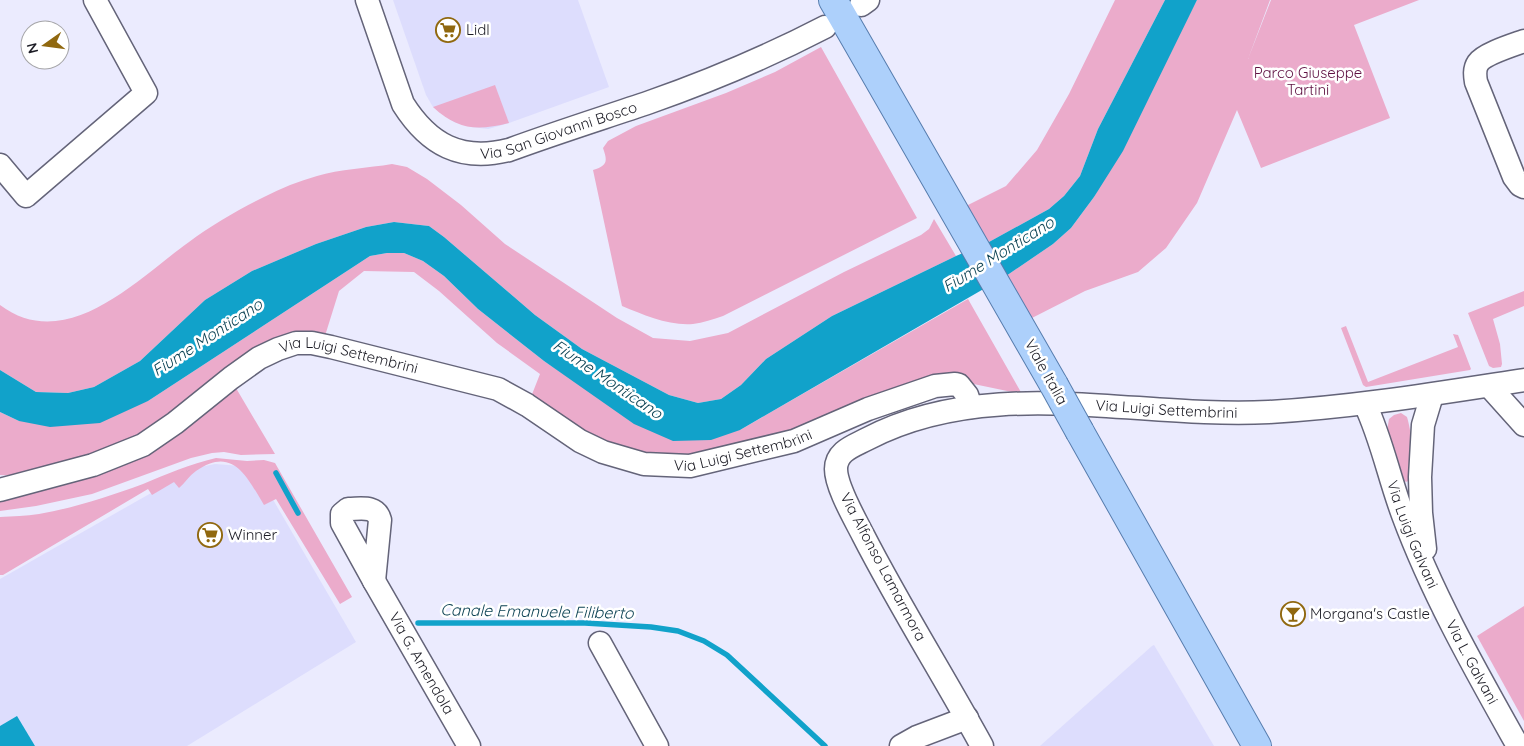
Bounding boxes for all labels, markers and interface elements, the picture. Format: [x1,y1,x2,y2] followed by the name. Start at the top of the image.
[435,17,461,43] supermarket icon: Lidl
[20,20,70,70] north arrow
[466,20,490,39] place label: Lidl
[22,41,42,55] text: N
[1254,63,1362,99] park label: Parco Giuseppe Tartini
[479,97,639,163] street label: Via San Giovanni Bosco
[939,211,1058,296] water label: Fiume Monticano
[148,293,267,380] water label: Fiume Monticano
[276,333,420,378] street label: Via Luigi Settembrini
[550,335,668,424] water label: Fiume Monticano
[1021,336,1072,408] street label: Viale Italia
[1095,395,1237,422] street label: Via Luigi Settembrini
[673,424,815,475] street label: Via Luigi Settembrini
[1383,478,1443,591] street label: Via Luigi Galvani
[836,489,931,644] street label: Via Alfonso Lamarmora
[197,522,223,548] supermarket icon: Winner
[228,525,278,544] place label: Winner
[440,599,635,623] water label: Canale Emanuele Filiberto
[1280,601,1306,627] bar icon: Morgana's Castle
[1310,604,1430,623] place label: Morgana's Castle
[385,609,459,718] street label: Via G. Amendola
[1442,617,1503,707] street label: Via L. Galvani

